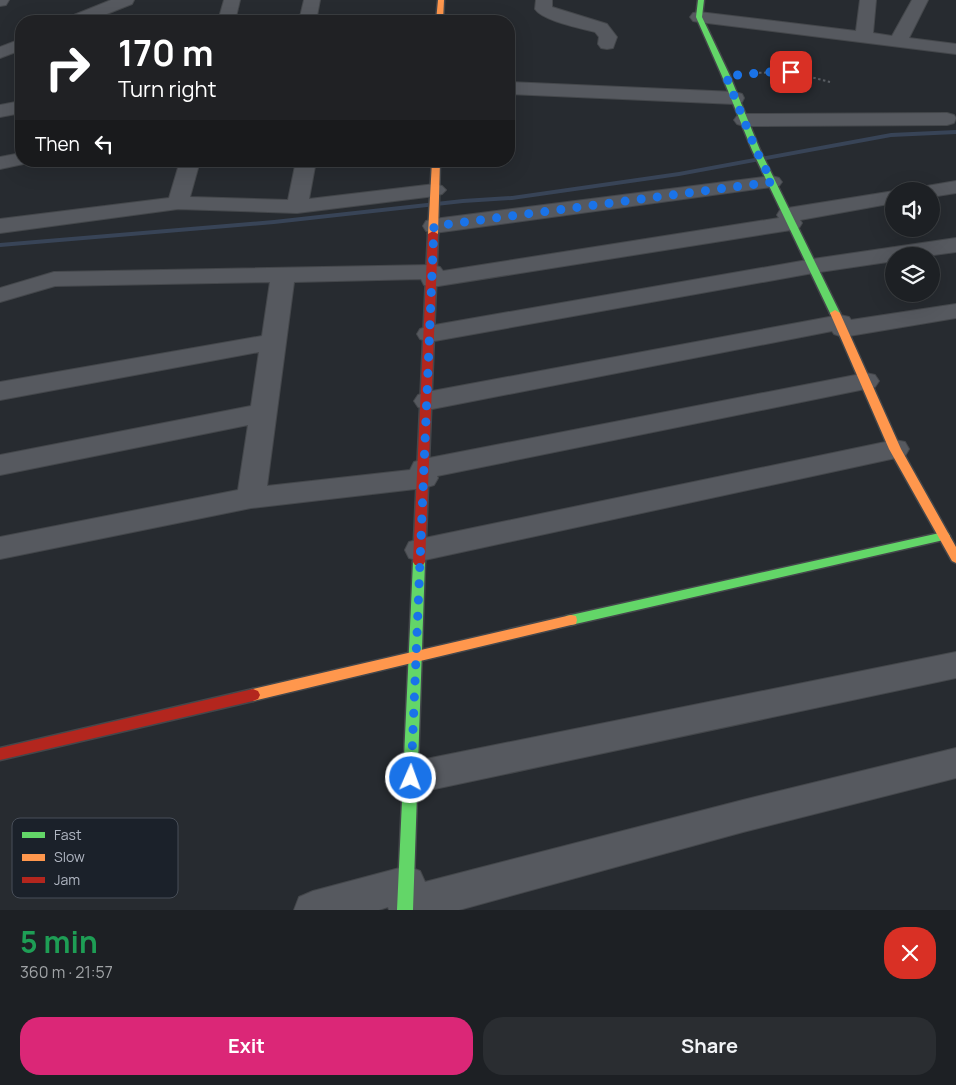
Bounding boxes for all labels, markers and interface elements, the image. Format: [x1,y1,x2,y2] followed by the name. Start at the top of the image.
[118,29,214,77] text: 170 m
[35,35,100,100] icon: right
[770,51,812,93] pin
[777,58,805,86] icon: arrive
[118,74,216,104] text: Turn right
[90,130,118,158] icon: left
[35,131,80,157] text: Then
[885,182,940,302] map controls
[885,182,940,237] button: sound
[885,247,940,302] button: layers
[384,751,436,803] position arrow
[12,818,178,898] legend
[54,825,82,844] text: Fast
[54,847,85,866] text: Slow
[54,870,80,889] text: Jam
[20,921,98,962] text: 5 min
[884,927,936,979] button: close
[20,961,113,983] text: 360 m · 21:57
[20,1017,473,1075] button: Exit
[483,1017,936,1075] button: Share

